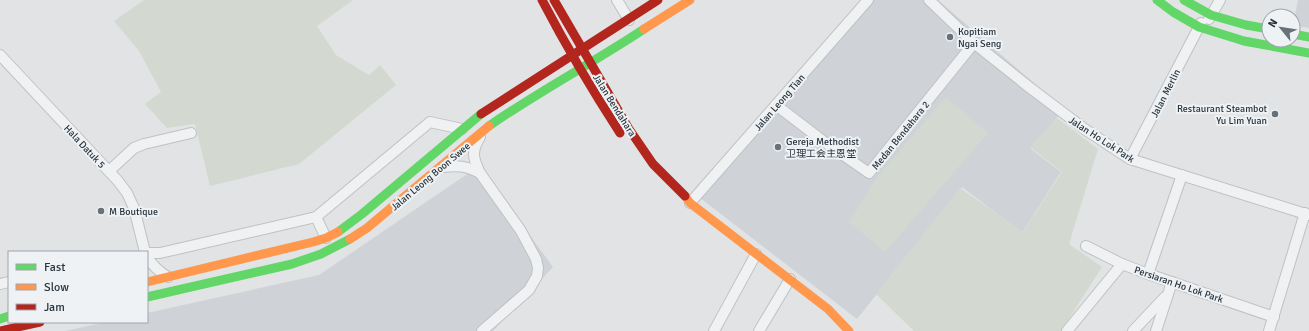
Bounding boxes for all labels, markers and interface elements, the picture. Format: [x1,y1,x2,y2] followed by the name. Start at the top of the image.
[1261,8,1301,48] north arrow
[1265,17,1280,30] text: N
[958,26,1001,50] place label: Kopitiam Ngai Seng
[945,32,955,42] marker: Kopitiam Ngai Seng
[1149,67,1183,120] street label: Jalan Merlin
[590,72,638,139] street label: Jalan Bendahara
[752,72,808,133] street label: Jalan Leong Tian
[869,99,932,172] street label: Medan Bendahara 2
[1177,103,1267,127] place label: Restaurant Steambot Yu Lim Yuan
[1270,109,1280,119] marker: Restaurant Steambot Yu Lim Yuan
[1066,114,1136,165] street label: Jalan Ho Lok Park
[61,122,107,171] street label: Hala Datuk 5
[786,136,860,160] place label: Gereja Methodist 卫理工会主恩堂
[389,140,473,213] street label: Jalan Leong Boon Swee
[773,142,783,152] marker: Gereja Methodist 卫理工会主恩堂
[96,206,106,216] marker: M Boutique
[109,206,158,218] place label: M Boutique
[8,251,148,323] legend
[44,260,65,275] text: Fast
[1133,264,1225,306] street label: Persiaran Ho Lok Park
[44,280,69,295] text: Slow
[44,300,65,315] text: Jam

